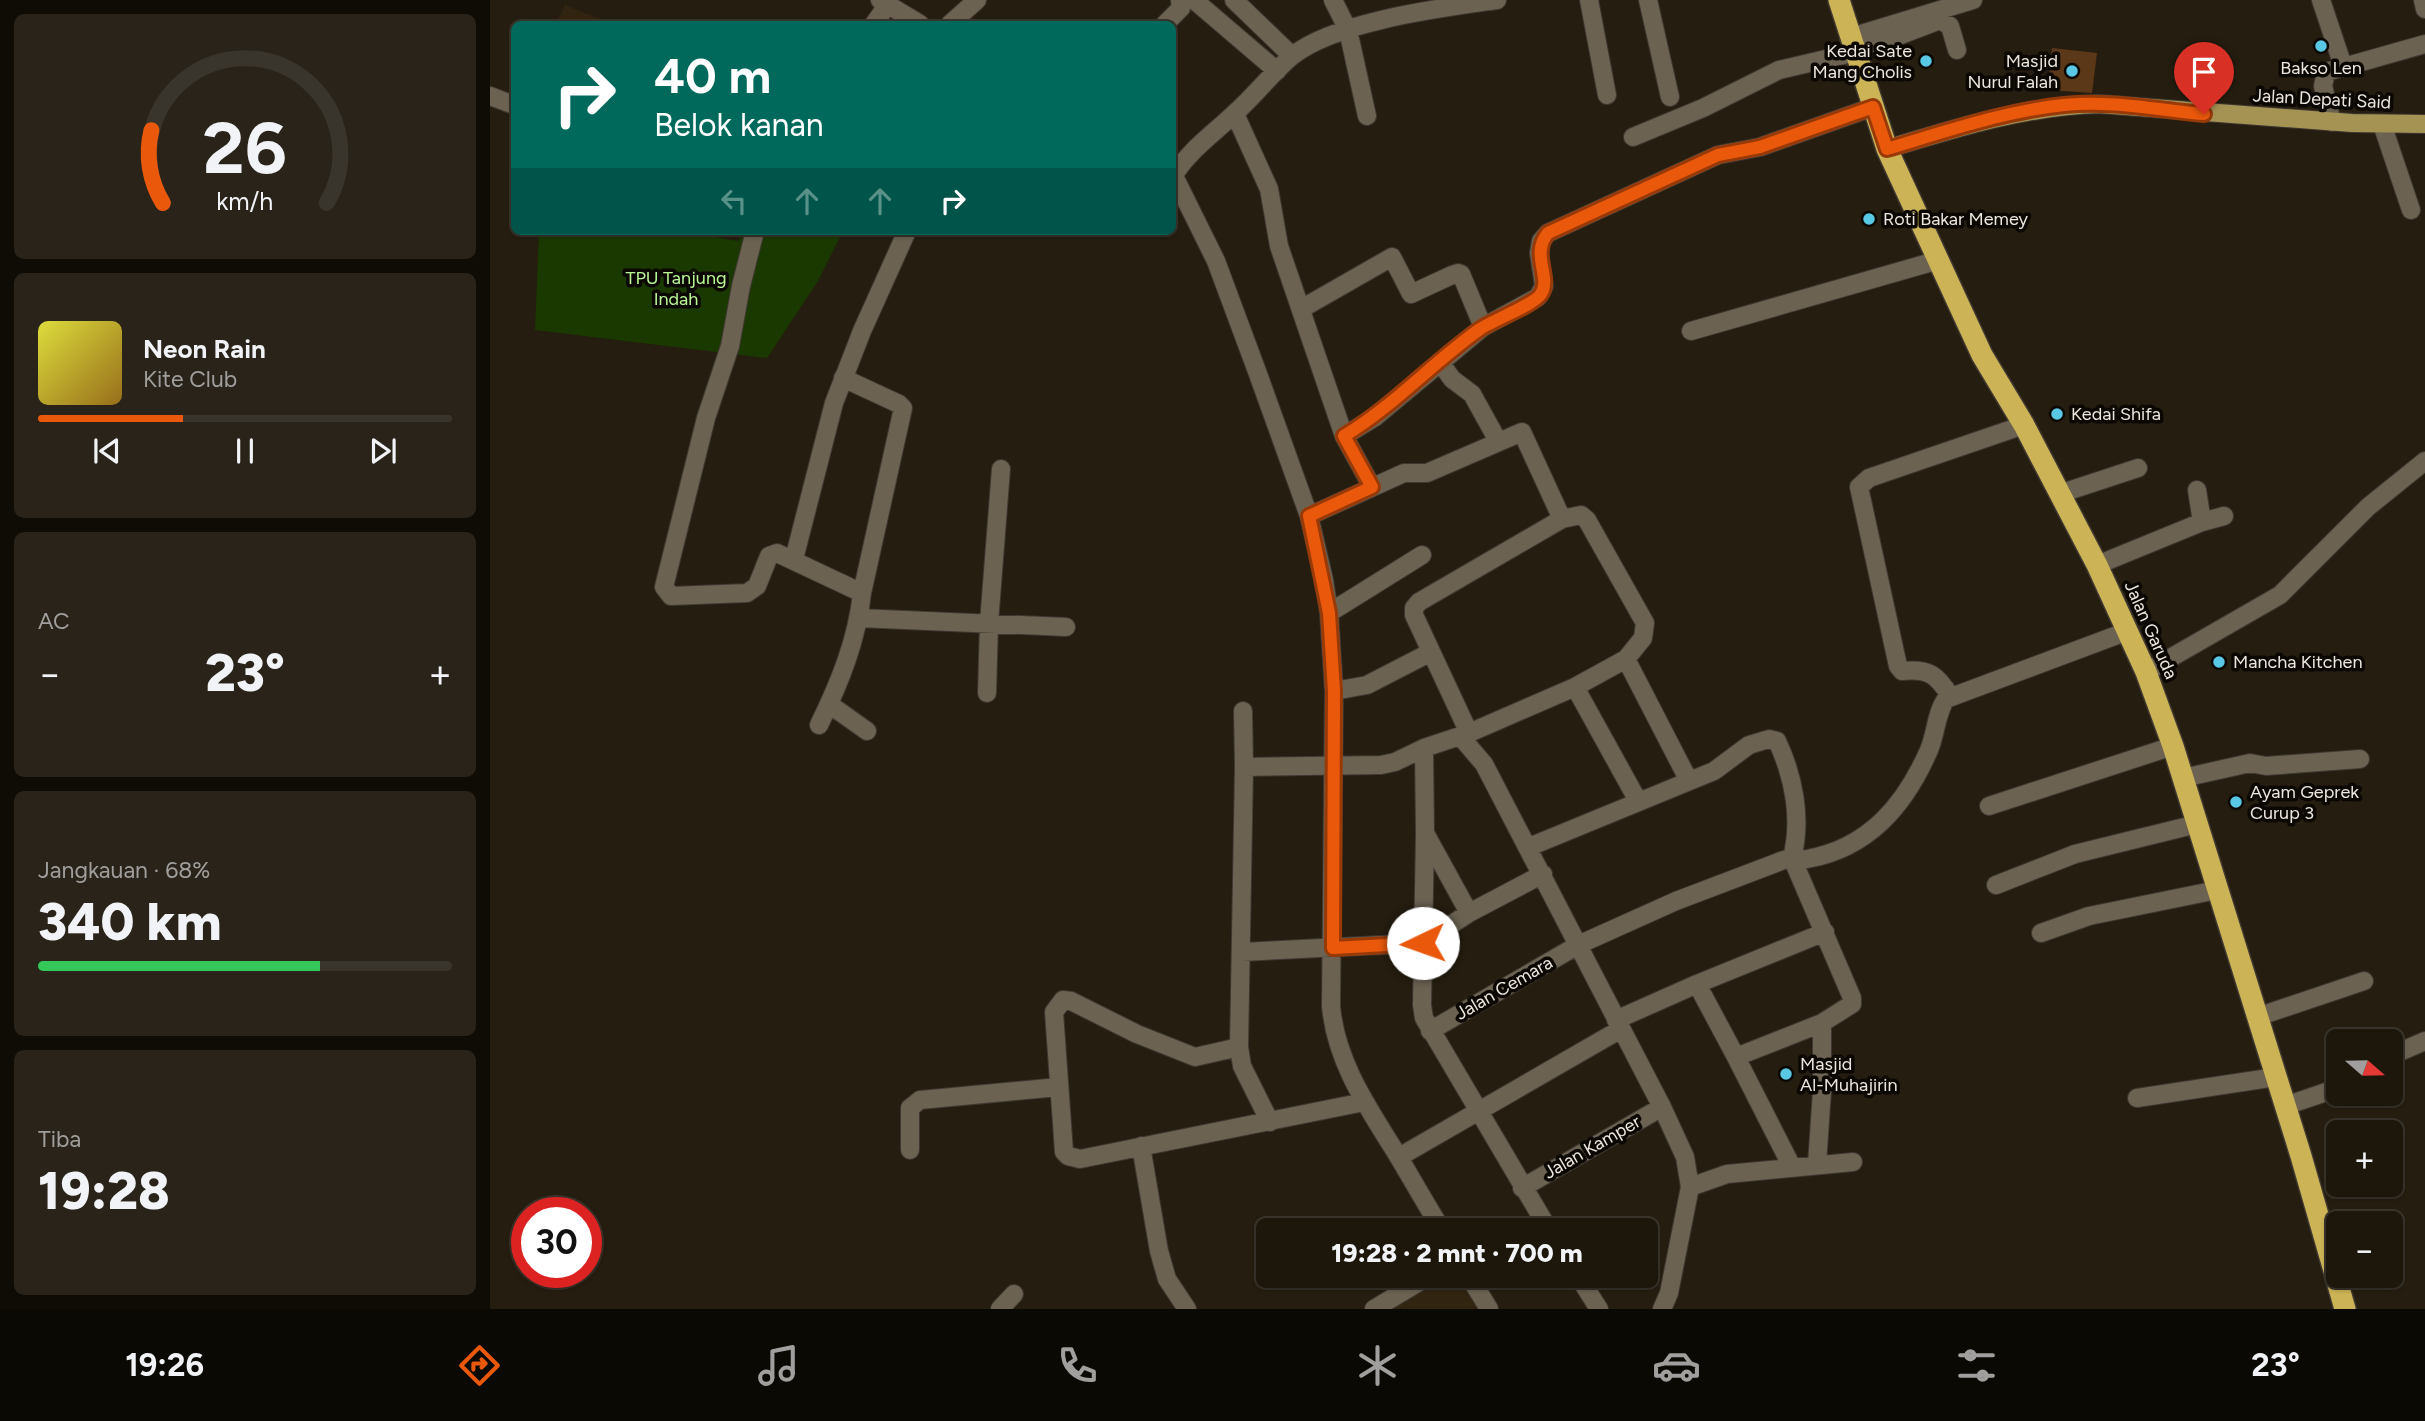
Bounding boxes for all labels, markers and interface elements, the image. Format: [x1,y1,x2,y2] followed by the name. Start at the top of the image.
[2313,38,2329,54] marker: Bakso Len
[1813,40,1912,83] place label: Kedai Sate Mang Cholis
[2174,42,2234,114] pin
[654,46,771,105] text: 40 m
[539,49,630,140] icon: right
[1967,50,2058,93] place label: Masjid Nurul Falah
[1918,53,1934,69] marker: Kedai Sate Mang Cholis
[2185,53,2223,91] icon: arrive
[2280,57,2362,79] place label: Bakso Len
[2064,63,2080,79] marker: Masjid Nurul Falah
[2252,84,2392,114] street label: Jalan Depati Said
[203,104,287,191] text: 26
[654,106,824,144] text: Belok kanan
[715,182,753,220] icon: left
[788,182,826,220] icon: ahead
[861,182,899,220] icon: ahead
[934,182,972,220] icon: right
[216,185,274,215] text: km/h
[1883,208,2029,230] place label: Roti Bakar Memey
[1861,211,1877,227] marker: Roti Bakar Memey
[625,267,727,310] park label: TPU Tanjung Indah
[143,333,266,365] text: Neon Rain
[143,365,237,393] text: Kite Club
[2071,403,2161,425] place label: Kedai Shifa
[2049,406,2065,422] marker: Kedai Shifa
[88,432,126,470] icon: previous
[226,432,264,470] icon: pause
[364,432,402,470] icon: next
[2120,578,2182,682] street label: Jalan Garuda
[38,607,70,635] text: AC
[205,642,285,704] text: 23°
[38,651,62,697] text: −
[428,651,452,697] text: +
[2233,651,2362,673] place label: Mancha Kitchen
[2211,654,2227,670] marker: Mancha Kitchen
[2250,781,2359,824] place label: Ayam Geprek Curup 3
[2228,794,2244,810] marker: Ayam Geprek Curup 3
[38,856,210,884] text: Jangkauan · 68%
[38,891,222,953] text: 340 km
[1386,906,1460,980] position arrow
[1451,951,1557,1025] street label: Jalan Cemara
[2326,1029,2403,1106] north arrow
[2326,1029,2403,1288] map controls
[1800,1053,1897,1096] place label: Masjid Al-Muhajirin
[1778,1066,1794,1082] marker: Masjid Al-Muhajirin
[1540,1110,1644,1184] street label: Jalan Kamper
[2326,1120,2403,1197] button: +
[38,1125,81,1153] text: Tiba
[38,1160,170,1222] text: 19:28
[511,1197,602,1288] speed limit sign: 30
[2326,1211,2403,1288] button: −
[1331,1237,1583,1269] text: 19:28 · 2 mnt · 700 m
[455,1341,504,1390] icon: directions
[754,1341,803,1390] icon: music
[1053,1341,1102,1390] icon: phone
[1353,1341,1402,1390] icon: climate
[1652,1341,1701,1390] icon: car
[1952,1341,2001,1390] icon: filters
[125,1346,204,1384] text: 19:26
[2251,1346,2300,1384] text: 23°

